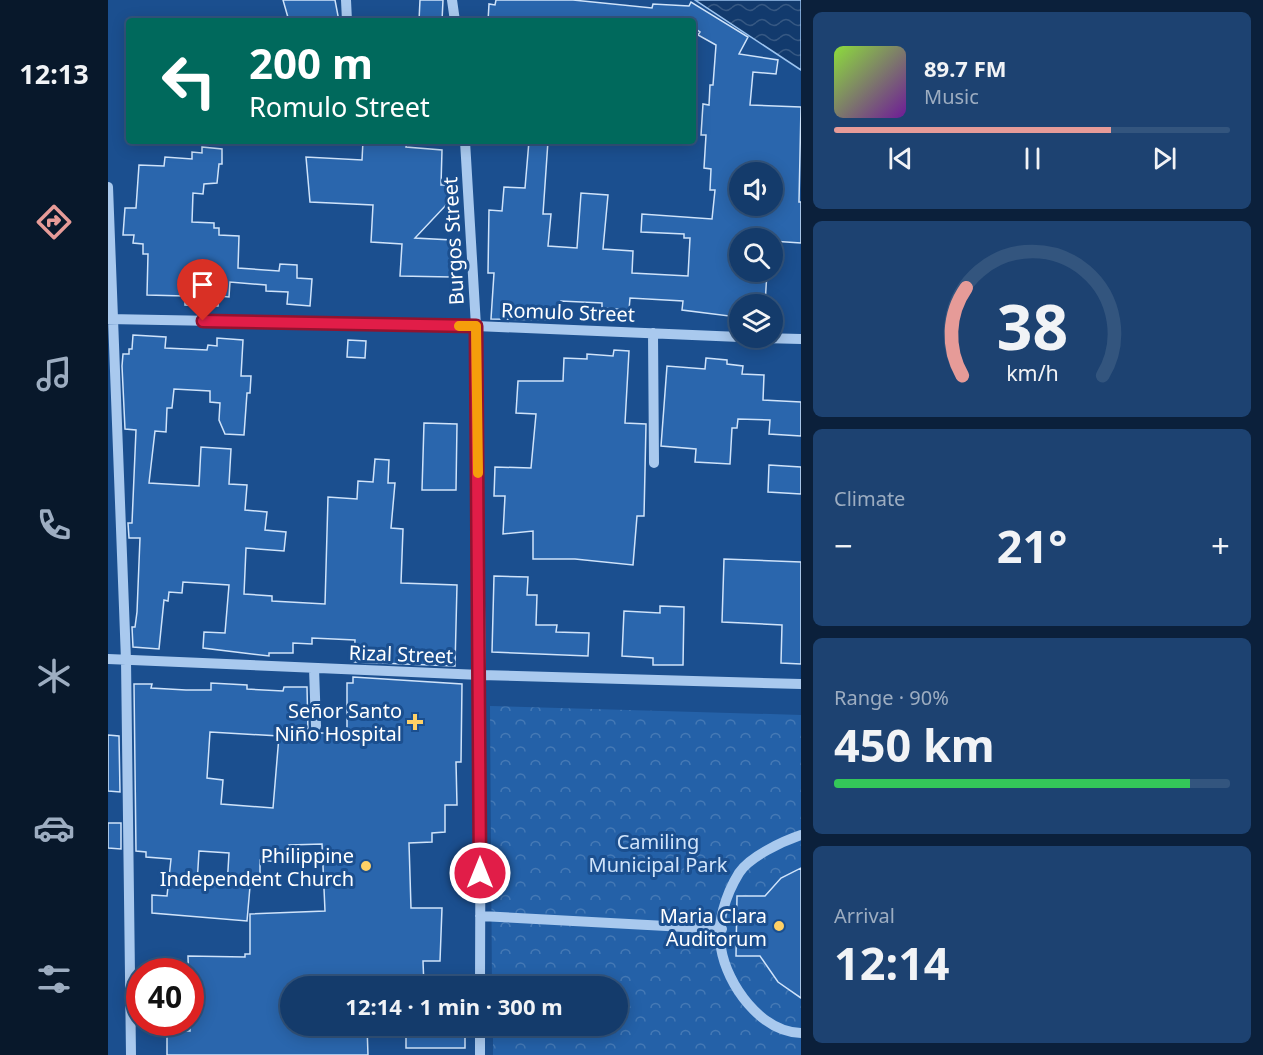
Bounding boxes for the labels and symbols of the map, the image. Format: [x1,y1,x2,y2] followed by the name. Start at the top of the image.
[436,176,470,306] street label: Burgos Street
[177,259,228,321] pin
[501,296,635,328] street label: Romulo Street
[348,639,454,669] street label: Rizal Street
[274,697,402,747] place label: Señor Santo Niño Hospital
[406,713,424,731] marker: Señor Santo Niño Hospital
[589,828,728,878] park label: Camiling Municipal Park
[448,841,512,905] position arrow
[160,842,354,892] place label: Philippine Independent Church
[359,859,373,873] marker: Philippine Independent Church
[660,902,767,952] place label: Maria Clara Auditorum
[772,919,786,933] marker: Maria Clara Auditorum
[126,958,204,1036] speed limit sign: 40

